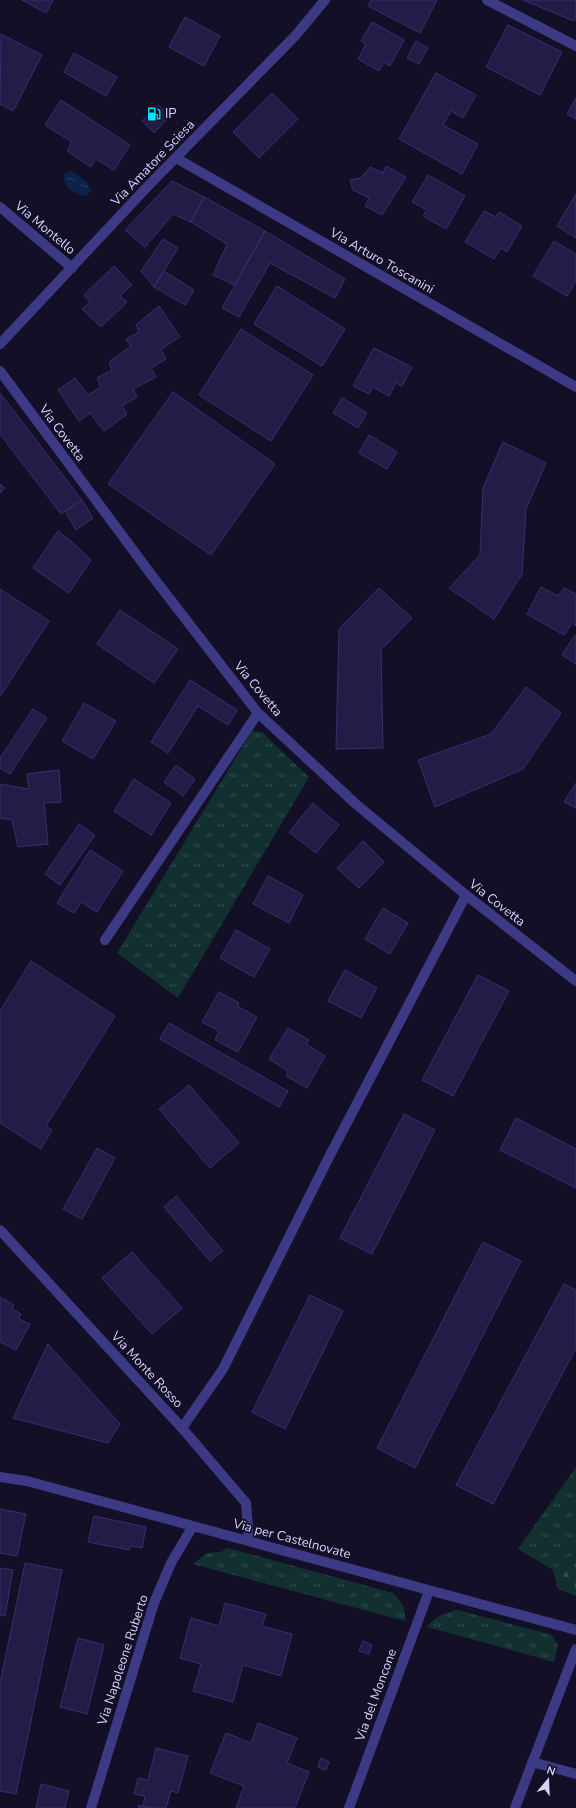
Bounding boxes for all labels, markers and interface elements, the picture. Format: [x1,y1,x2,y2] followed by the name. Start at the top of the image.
[165,105,177,123] place label: IP
[146,106,162,122] fuel station icon: IP
[106,116,199,211] street label: Via Amatore Sciesa
[10,197,79,259] street label: Via Montello
[326,223,437,298] street label: Via Arturo Toscanini
[34,400,89,465] street label: Via Covetta
[229,657,286,720] street label: Via Covetta
[464,875,529,931] street label: Via Covetta
[106,1327,187,1412] street label: Via Monte Rosso
[230,1514,353,1563] street label: Via per Castelnovate
[93,1592,153,1729] street label: Via Napoleone Ruberto
[351,1646,401,1745] street label: Via del Moncone
[528,1760,568,1800] north arrow
[545,1763,557,1779] text: N

